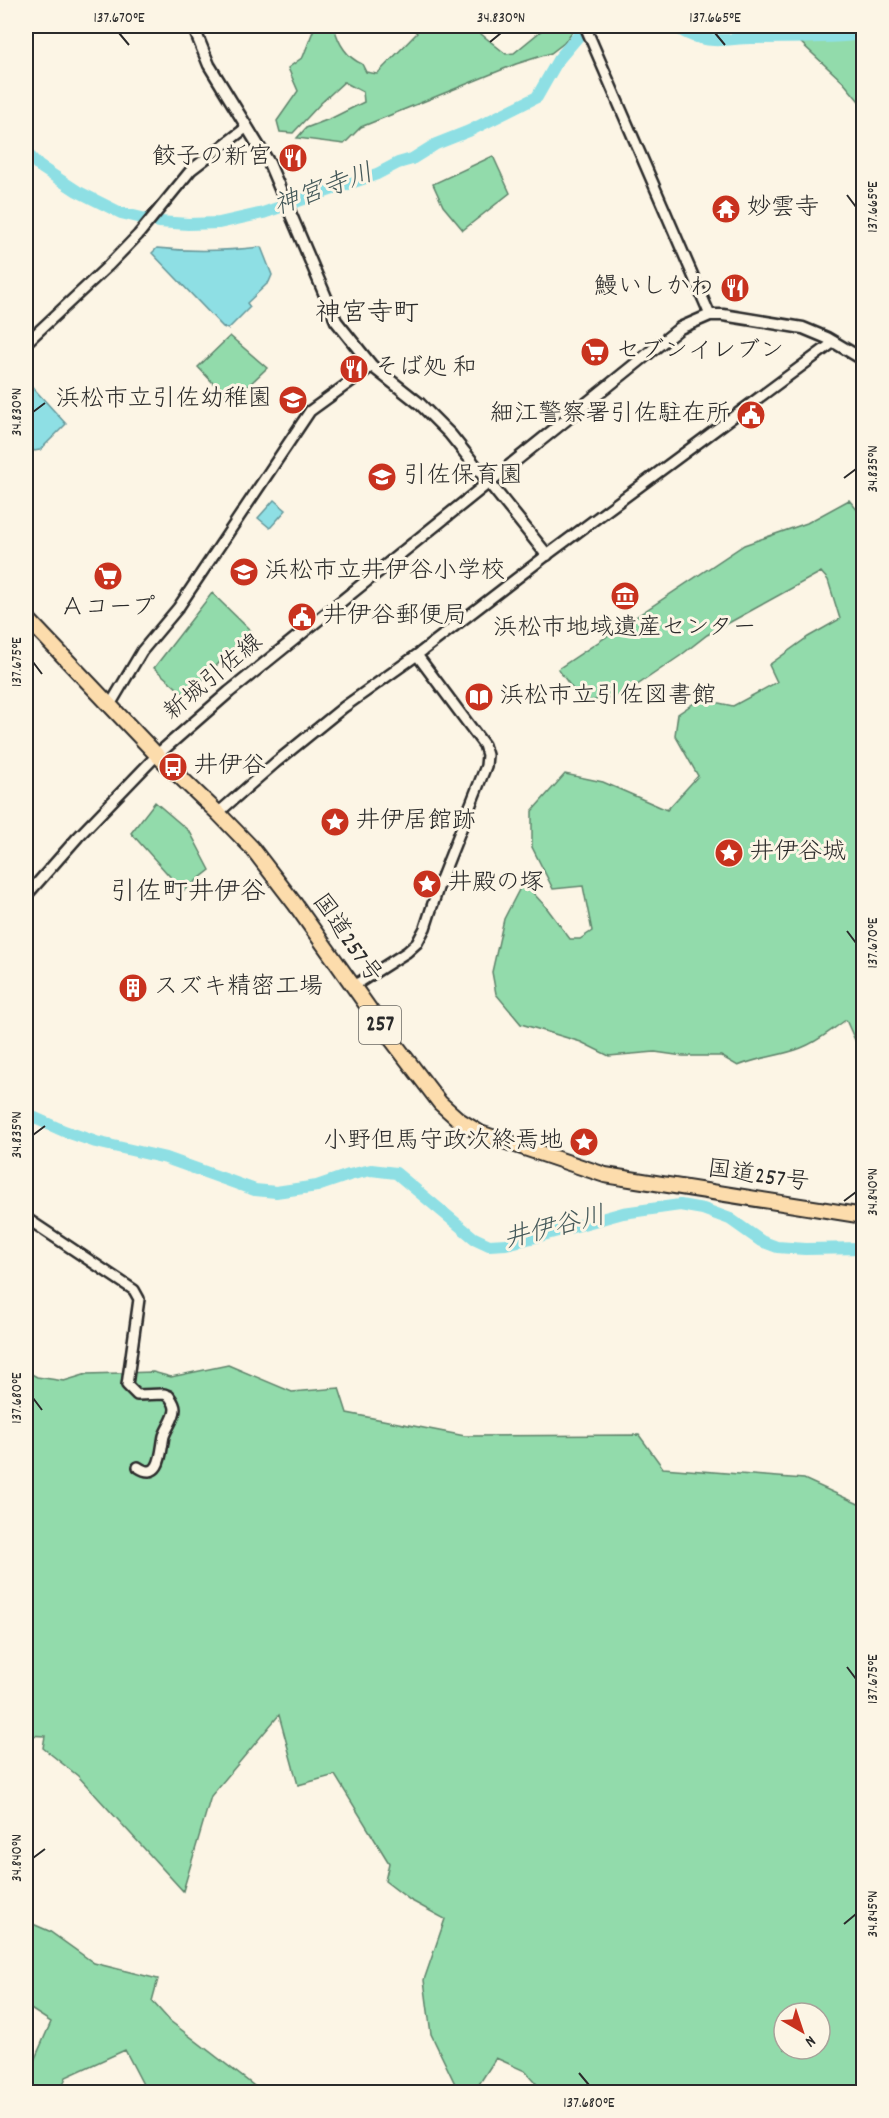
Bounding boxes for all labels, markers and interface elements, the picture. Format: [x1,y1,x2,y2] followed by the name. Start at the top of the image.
[93,8,145,30] text: 137.670°E
[477,8,525,30] text: 34.830°N
[689,8,741,30] text: 137.665°E
[152,141,272,175] place label: 餃子の新宮
[277,142,309,174] restaurant icon: 餃子の新宮
[269,156,379,226] water label: 神宮寺川
[863,181,885,233] text: 137.665°E
[747,192,819,226] place label: 妙雲寺
[710,193,742,225] temple icon: 妙雲寺
[594,271,714,305] place label: 鰻いしかわ
[719,272,751,304] restaurant icon: 鰻いしかわ
[315,296,419,333] district label: 神宮寺町
[616,335,784,369] place label: セブンイレブン
[579,336,611,368] supermarket icon: セブンイレブン
[375,352,477,386] place label: そば処 和
[338,353,370,385] restaurant icon: そば処 和
[56,383,272,417] place label: 浜松市立引佐幼稚園
[277,384,309,416] school or university icon: 浜松市立引佐幼稚園
[7,388,29,436] text: 34.830°N
[490,398,730,432] place label: 細江警察署引佐駐在所
[735,399,767,431] public building icon: 細江警察署引佐駐在所
[863,445,885,493] text: 34.835°N
[403,460,523,494] place label: 引佐保育園
[366,461,398,493] school or university icon: 引佐保育園
[265,555,505,589] place label: 浜松市立井伊谷小学校
[228,556,260,588] school or university icon: 浜松市立井伊谷小学校
[92,560,124,592] supermarket icon: Ａコープ
[609,580,641,612] museum icon: 浜松市地域遺産センター
[60,592,156,626] place label: Ａコープ
[323,600,467,634] place label: 井伊谷郵便局
[286,601,318,633] public building icon: 井伊谷郵便局
[493,612,757,646] place label: 浜松市地域遺産センター
[157,626,271,730] street label: 新城引佐線
[7,637,29,687] text: 137.675°E
[500,680,716,714] place label: 浜松市立引佐図書館
[463,681,495,713] library icon: 浜松市立引佐図書館
[194,750,266,784] place label: 井伊谷
[157,751,189,783] bus stop icon: 井伊谷
[356,805,476,839] place label: 井伊居館跡
[319,806,351,838] place icon: 井伊居館跡
[750,836,846,870] place label: 井伊谷城
[713,837,745,869] place icon: 井伊谷城
[448,867,544,901] place label: 井殿の塚
[411,868,443,900] place icon: 井殿の塚
[110,875,266,912] district label: 引佐町井伊谷
[303,887,389,991] street label: 国道257号
[863,917,885,969] text: 137.670°E
[154,971,323,1005] place label: スズキ精密工場
[117,972,149,1004] building icon: スズキ精密工場
[359,1006,401,1044] road number: 257
[7,1111,29,1159] text: 34.835°N
[323,1125,563,1159] place label: 小野但馬守政次終焉地
[568,1126,600,1158] place icon: 小野但馬守政次終焉地
[705,1153,811,1201] street label: 国道257号
[863,1168,885,1216] text: 34.840°N
[500,1198,610,1260] water label: 井伊谷川
[7,1372,29,1424] text: 137.680°E
[863,1654,885,1704] text: 137.675°E
[7,1834,29,1882] text: 34.840°N
[863,1891,885,1937] text: 34.845°N
[772,2001,832,2061] north arrow
[799,2029,820,2052] text: N
[563,2093,615,2115] text: 137.680°E

